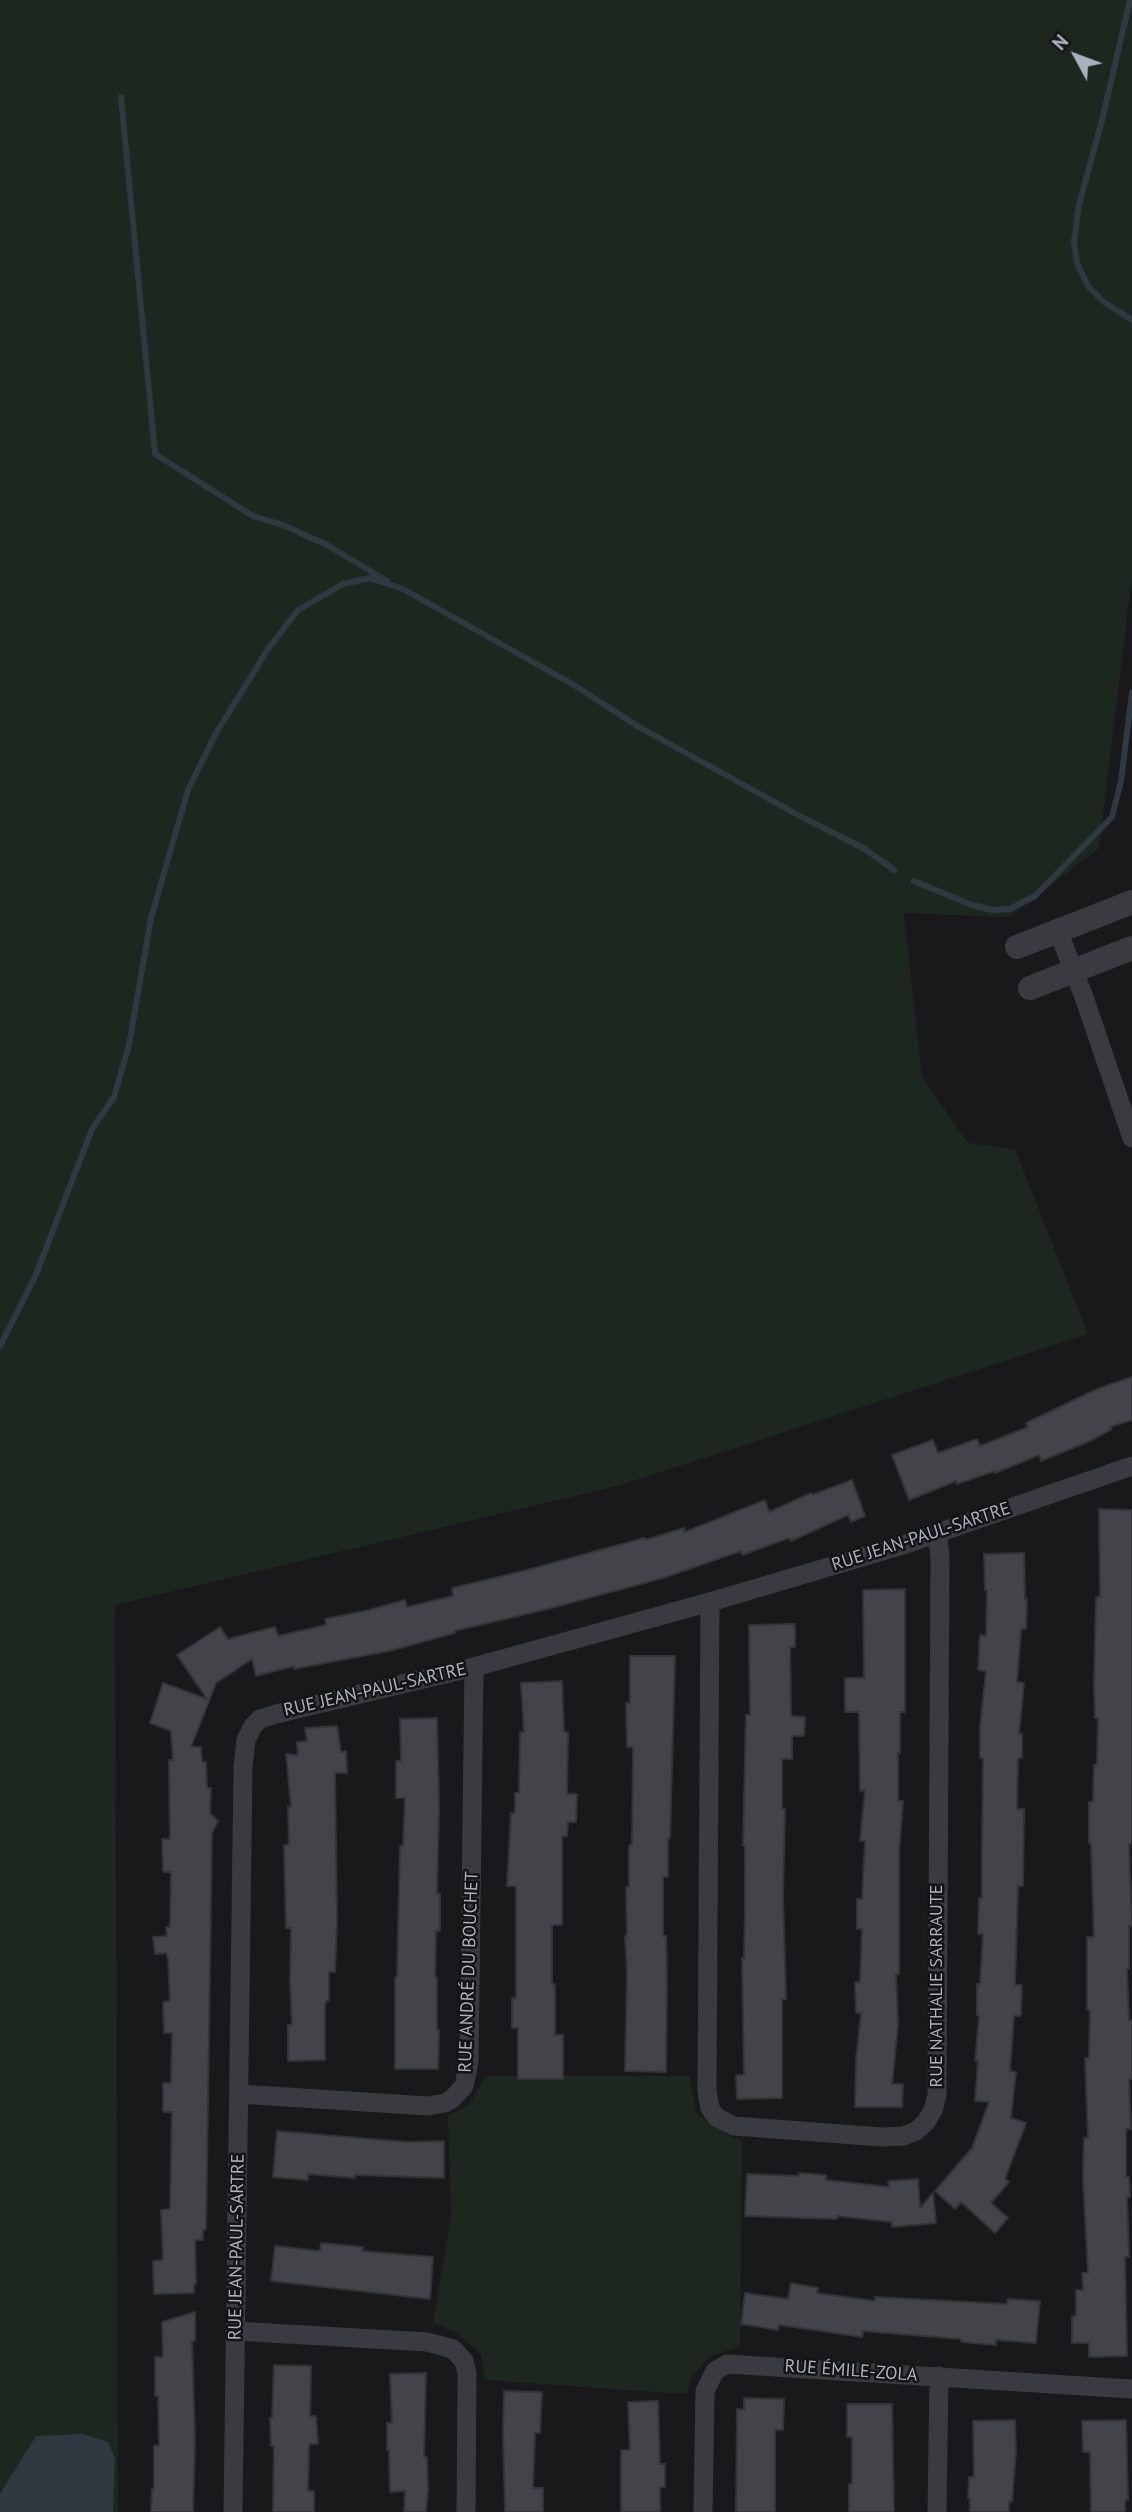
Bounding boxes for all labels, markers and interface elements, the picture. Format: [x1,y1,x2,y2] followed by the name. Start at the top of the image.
[1041,21,1111,91] north arrow
[1047,30,1073,55] text: N
[829,1498,1013,1576] street label: RUE JEAN-PAUL-SARTRE
[282,1658,468,1722] street label: RUE JEAN-PAUL-SARTRE
[455,1871,483,2073] street label: RUE ANDRÉ DU BOUCHET
[926,1885,948,2087] street label: RUE NATHALIE SARRAUTE
[225,2154,249,2340] street label: RUE JEAN-PAUL-SARTRE
[784,2356,918,2386] street label: RUE ÉMILE-ZOLA

